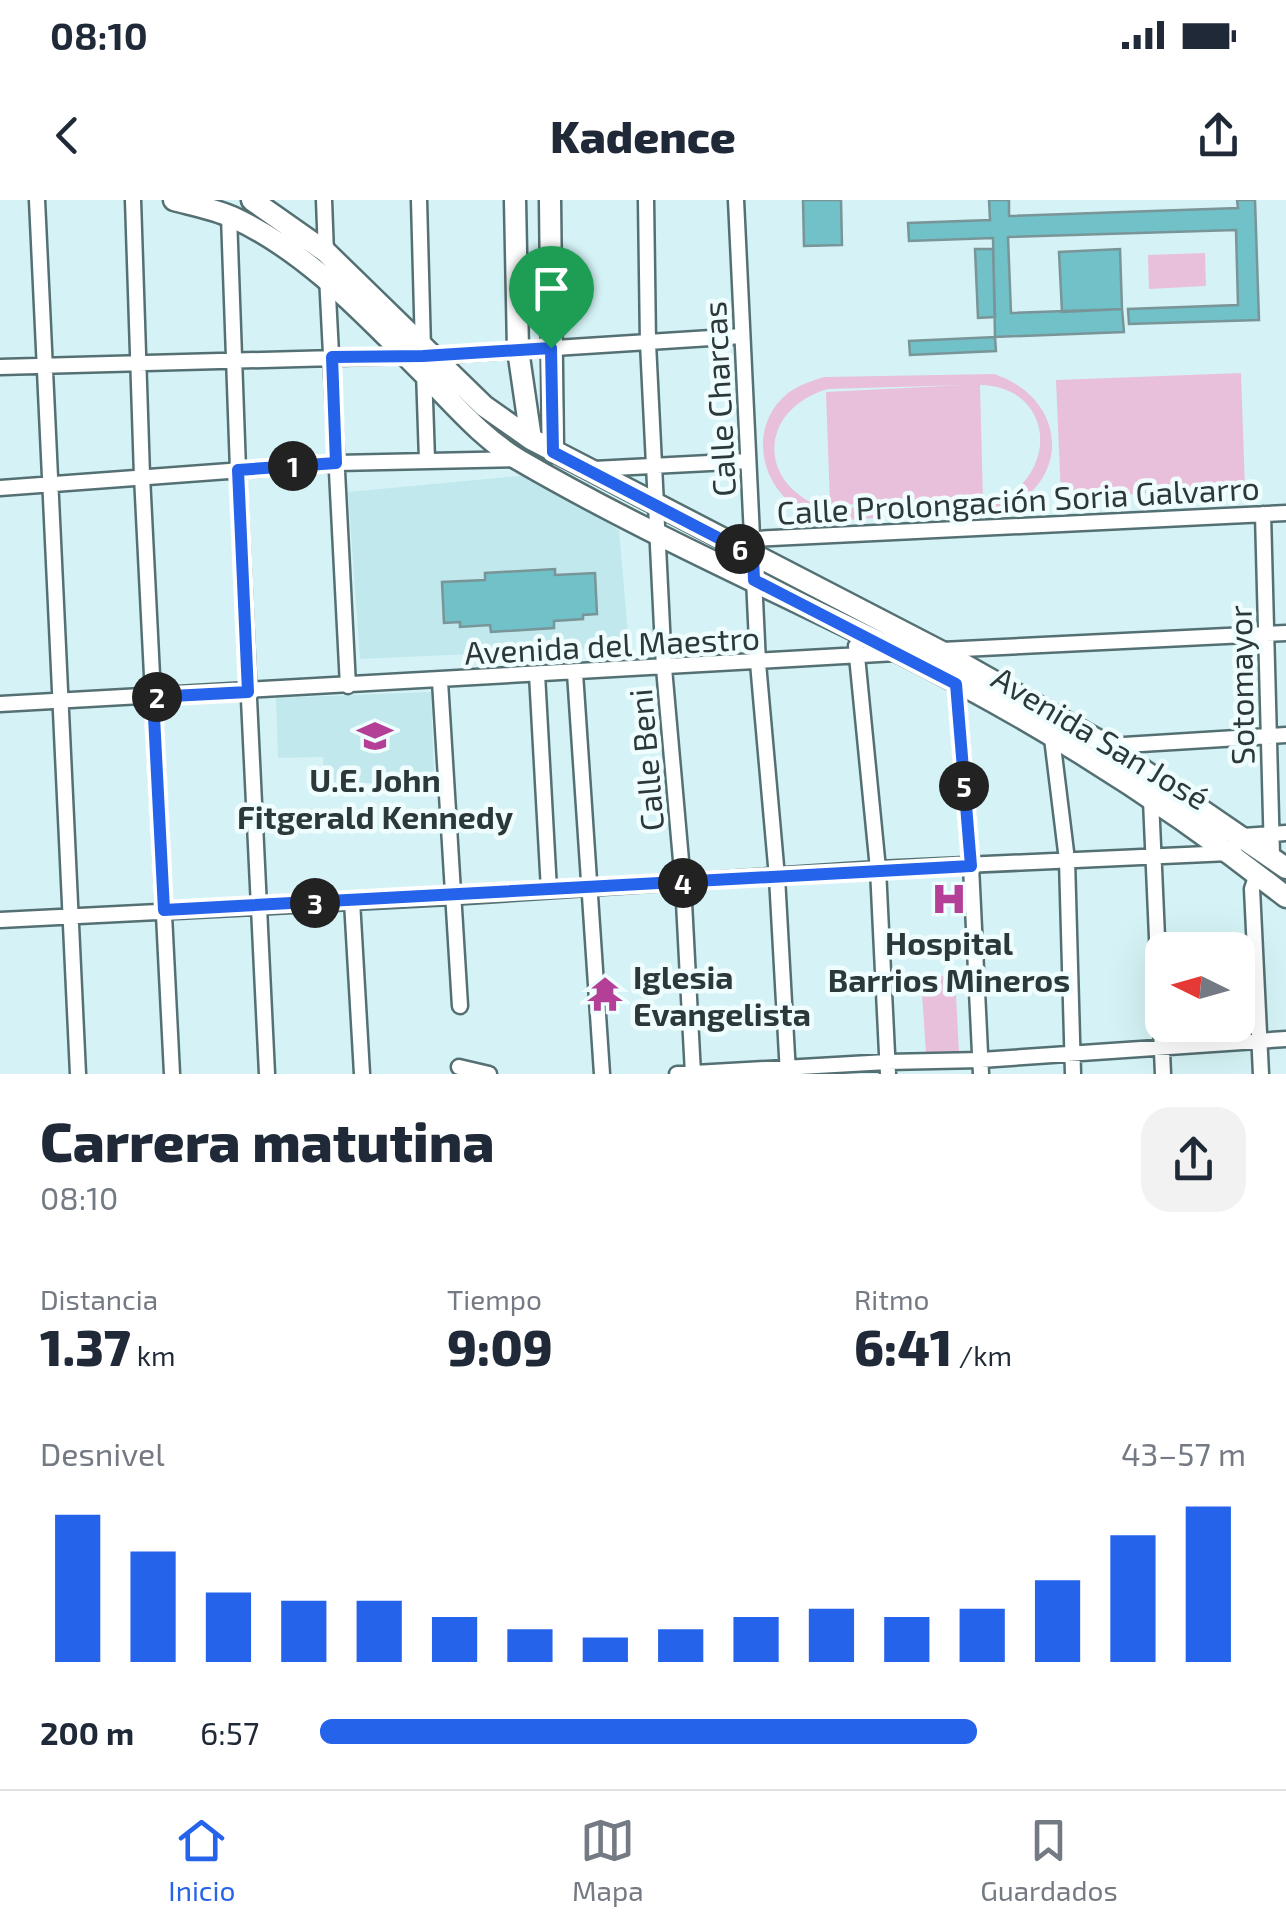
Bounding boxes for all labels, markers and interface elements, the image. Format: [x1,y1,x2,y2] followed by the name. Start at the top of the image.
[50,12,148,58] text: 08:10
[40,108,95,163] icon: back
[550,108,736,162] text: Kadence
[1191,108,1246,163] icon: share
[509,246,594,349] pin
[524,261,579,316] icon: arrive
[694,300,742,498] street label: Calle Charcas
[268,441,318,491] pin: 1
[287,449,299,483] text: 1
[776,467,1260,531] street label: Calle Prolongación Soria Galvarro
[715,524,765,574] pin: 6
[732,532,748,566] text: 6
[1220,605,1260,765] street label: Sotomayor
[463,617,761,671] street label: Avenida del Maestro
[986,657,1216,817] street label: Avenida San José
[132,672,182,722] pin: 2
[149,680,165,714] text: 2
[620,687,670,833] street label: Calle Beni
[356,717,394,755] school or university icon: U.E. John Fitgerald Kennedy
[237,760,513,836] place label: U.E. John Fitgerald Kennedy
[939,761,989,811] pin: 5
[956,769,972,803] text: 5
[658,858,708,908] pin: 4
[674,866,692,900] text: 4
[290,878,340,928] pin: 3
[930,880,968,918] hospital icon: Hospital Barrios Mineros
[307,886,323,920] text: 3
[828,923,1070,998] place label: Hospital Barrios Mineros
[1145,932,1255,1042] north arrow
[1145,932,1255,1042] map controls
[633,957,811,1032] place label: Iglesia Evangelista
[586,975,624,1013] temple icon: Iglesia Evangelista
[40,1107,494,1173] text: Carrera matutina
[1141,1107,1246,1212] button: share
[40,1178,118,1216] text: 08:10
[40,1282,158,1316] text: Distancia
[447,1282,542,1316] text: Tiempo
[854,1282,929,1316] text: Ritmo
[40,1316,131,1376] text: 1.37
[447,1316,553,1376] text: 9:09
[854,1316,952,1376] text: 6:41
[131,1338,176,1372] text: km
[952,1338,1012,1372] text: /km
[40,1434,165,1472] text: Desnivel
[1121,1434,1246,1472] text: 43–57 m
[40,1713,134,1751] text: 200 m
[200,1713,259,1751] text: 6:57
[168,1813,235,1907] tab: Inicio
[572,1813,644,1907] tab: Mapa
[980,1813,1118,1907] tab: Guardados

